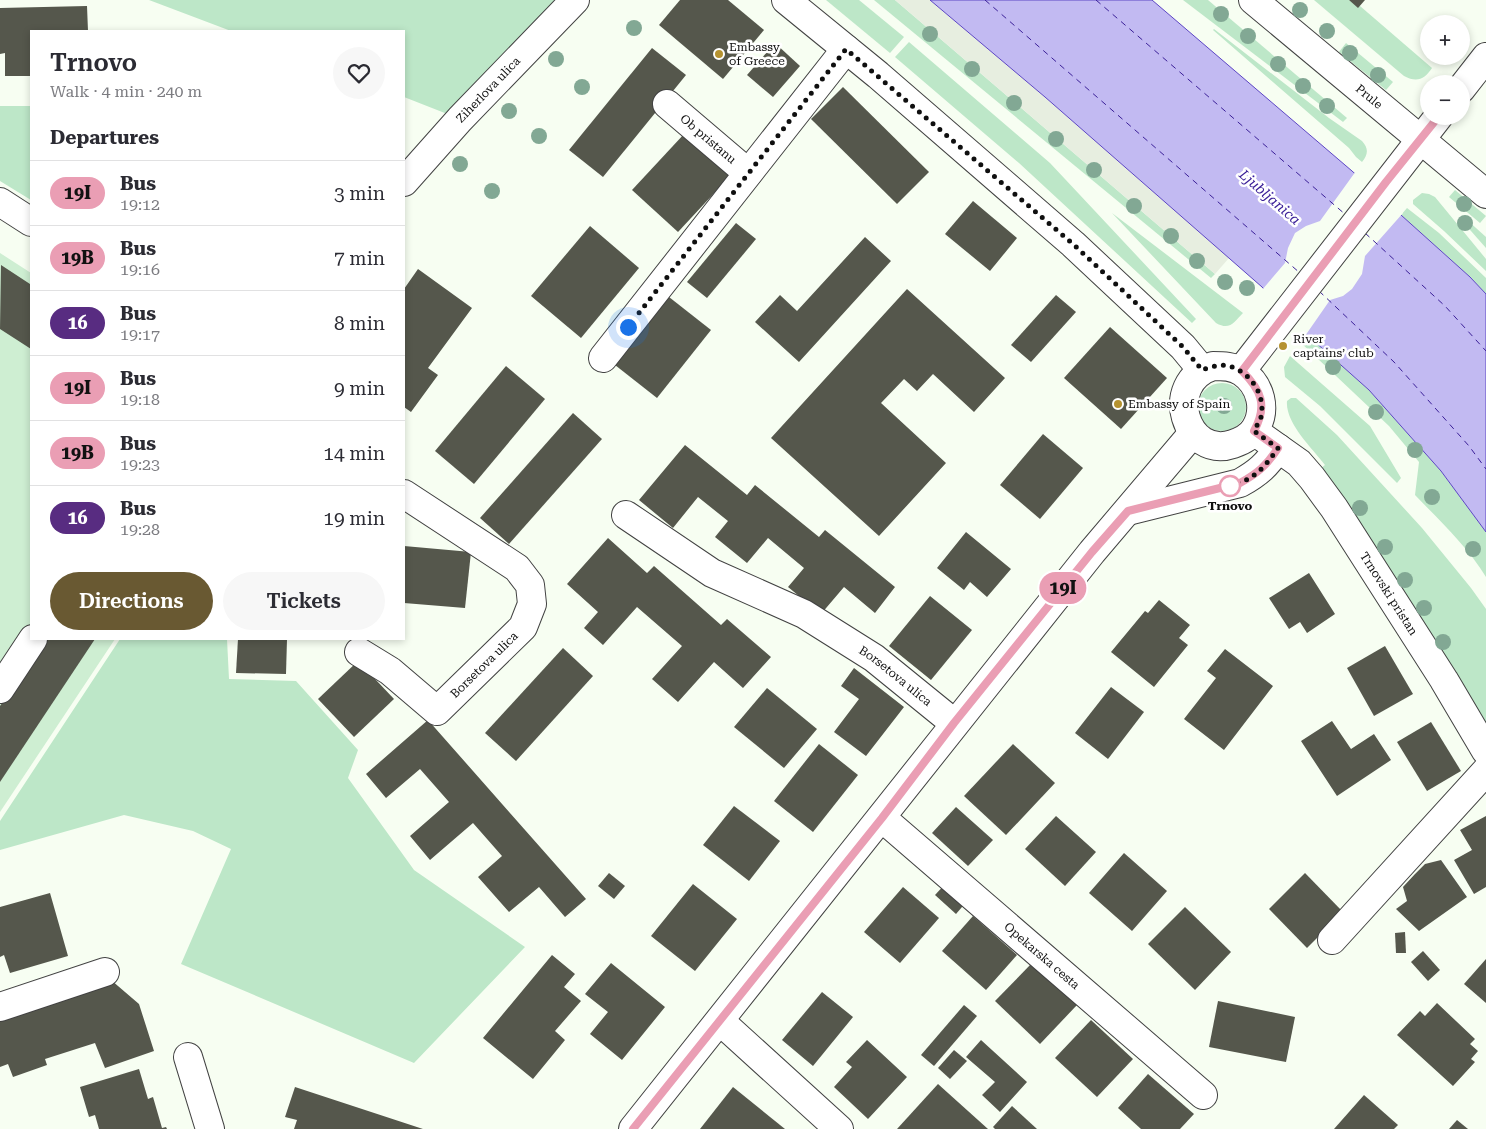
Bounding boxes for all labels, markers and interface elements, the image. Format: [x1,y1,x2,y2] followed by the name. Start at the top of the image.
[1420,15,1470,125] map controls
[1420,15,1470,65] button: +
[729,40,785,68] place label: Embassy of Greece
[333,47,385,99] button: heart
[713,48,725,60] marker: Embassy of Greece
[50,49,137,77] text: Trnovo
[453,54,524,126] street label: Ziherlova ulica
[1420,75,1470,125] button: −
[1353,81,1386,112] street label: Prule
[50,82,202,101] text: Walk · 4 min · 240 m
[677,111,739,167] street label: Ob pristanu
[50,126,159,149] text: Departures
[1235,166,1304,228] water label: Ljubljanica
[120,172,156,195] text: Bus
[64,182,91,203] text: 19I
[334,182,385,205] text: 3 min
[120,195,160,214] text: 19:12
[120,237,156,260] text: Bus
[61,247,94,268] text: 19B
[334,247,385,270] text: 7 min
[120,260,160,279] text: 19:16
[120,302,156,325] text: Bus
[67,312,88,333] text: 16
[334,312,385,335] text: 8 min
[616,315,641,340] your location
[120,325,160,344] text: 19:17
[1293,332,1374,360] place label: River captains’ club
[1277,340,1289,352] marker: River captains’ club
[120,367,156,390] text: Bus
[64,377,91,398] text: 19I
[334,377,385,400] text: 9 min
[120,390,160,409] text: 19:18
[1128,397,1230,411] place label: Embassy of Spain
[1112,398,1124,410] marker: Embassy of Spain
[120,432,156,455] text: Bus
[61,442,94,463] text: 19B
[323,442,385,465] text: 14 min
[120,455,160,474] text: 19:23
[1219,475,1241,497] marker: Trnovo
[120,497,156,520] text: Bus
[1208,499,1252,513] place label: Trnovo
[67,507,88,528] text: 16
[323,507,385,530] text: 19 min
[120,520,160,539] text: 19:28
[1357,550,1421,638] street label: Trnovski pristan
[50,572,213,630] button: Directions
[223,572,385,630] button: Tickets
[1034,572,1092,604] line badge: 19I
[1049,577,1077,598] text: 19I
[448,629,521,701] street label: Borsetova ulica
[856,643,935,709] street label: Borsetova ulica
[1001,920,1083,992] street label: Opekarska cesta

